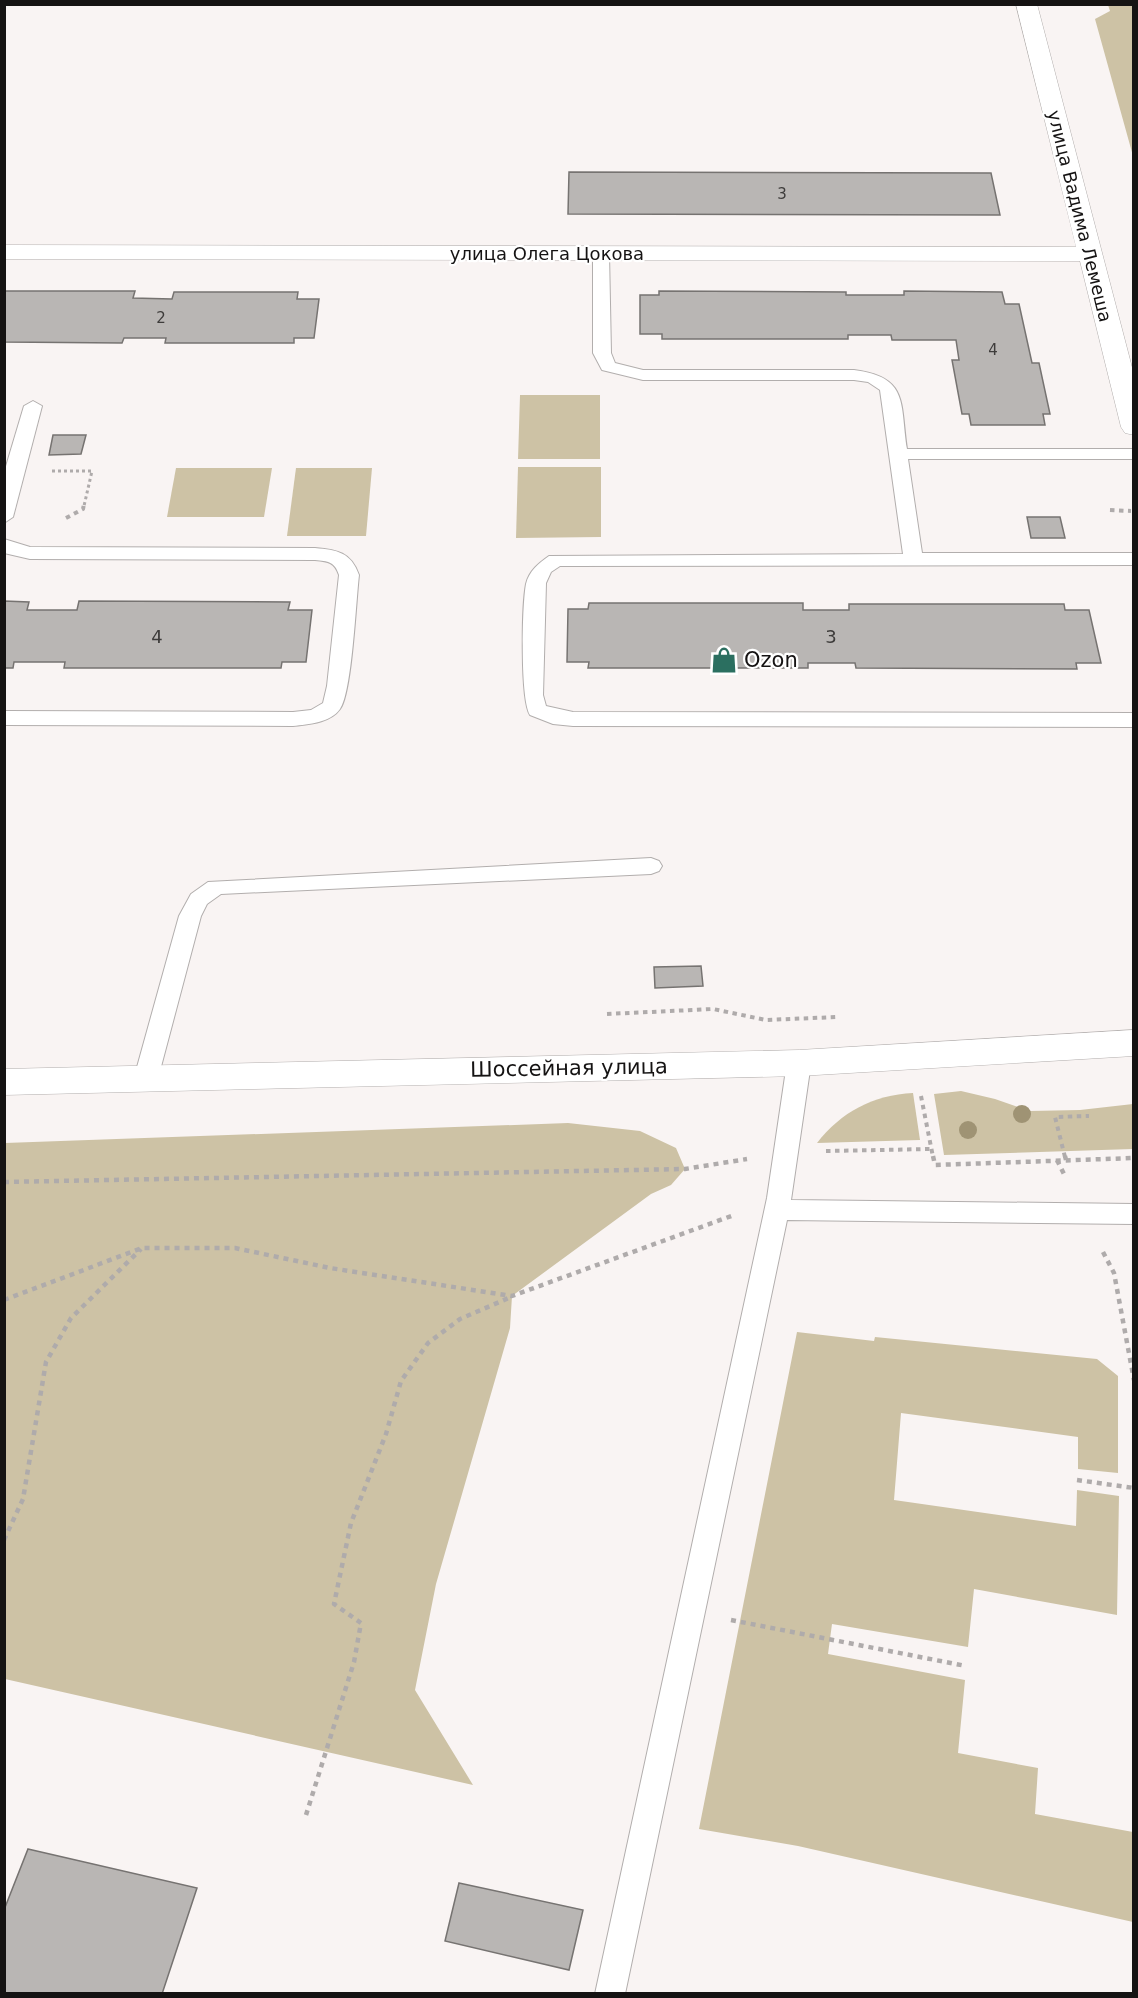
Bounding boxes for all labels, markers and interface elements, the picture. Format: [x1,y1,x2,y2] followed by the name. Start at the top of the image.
[1044,108,1116,324] street label: улица Вадима Лемеша
[777,185,787,203] house number: 3
[450,243,644,264] street label: улица Олега Цокова
[156,309,166,327] house number: 2
[988,341,998,359] house number: 4
[151,626,163,647] house number: 4
[825,626,837,647] house number: 3
[709,645,739,675] shop icon: Ozon
[744,648,798,672] place label: Ozon
[470,1054,668,1082] street label: Шоссейная улица

